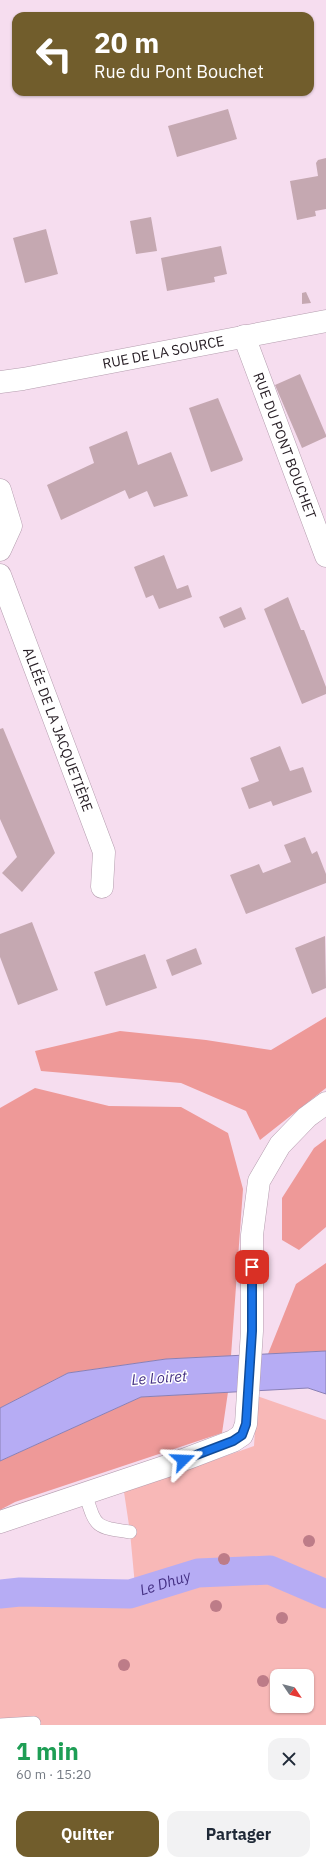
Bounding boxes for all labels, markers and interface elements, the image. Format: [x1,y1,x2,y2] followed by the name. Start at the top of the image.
[94,24,159,61] text: 20 m
[28,28,80,80] icon: left
[94,60,264,83] text: Rue du Pont Bouchet
[101,332,226,373] street label: RUE DE LA SOURCE
[249,370,320,521] street label: RUE DU PONT BOUCHET
[19,645,97,814] street label: ALLÉE DE LA JACQUETIÈRE
[235,1250,269,1284] pin
[241,1256,263,1278] icon: arrive
[131,1366,188,1389] water label: Le Loiret
[162,1439,204,1481] position arrow
[137,1566,194,1599] water label: Le Dhuy
[270,1669,314,1713] north arrow
[270,1669,314,1713] map controls
[16,1735,79,1767] text: 1 min
[268,1738,310,1780] button: close
[16,1766,91,1783] text: 60 m · 15:20
[16,1811,159,1857] button: Quitter
[167,1811,310,1857] button: Partager

